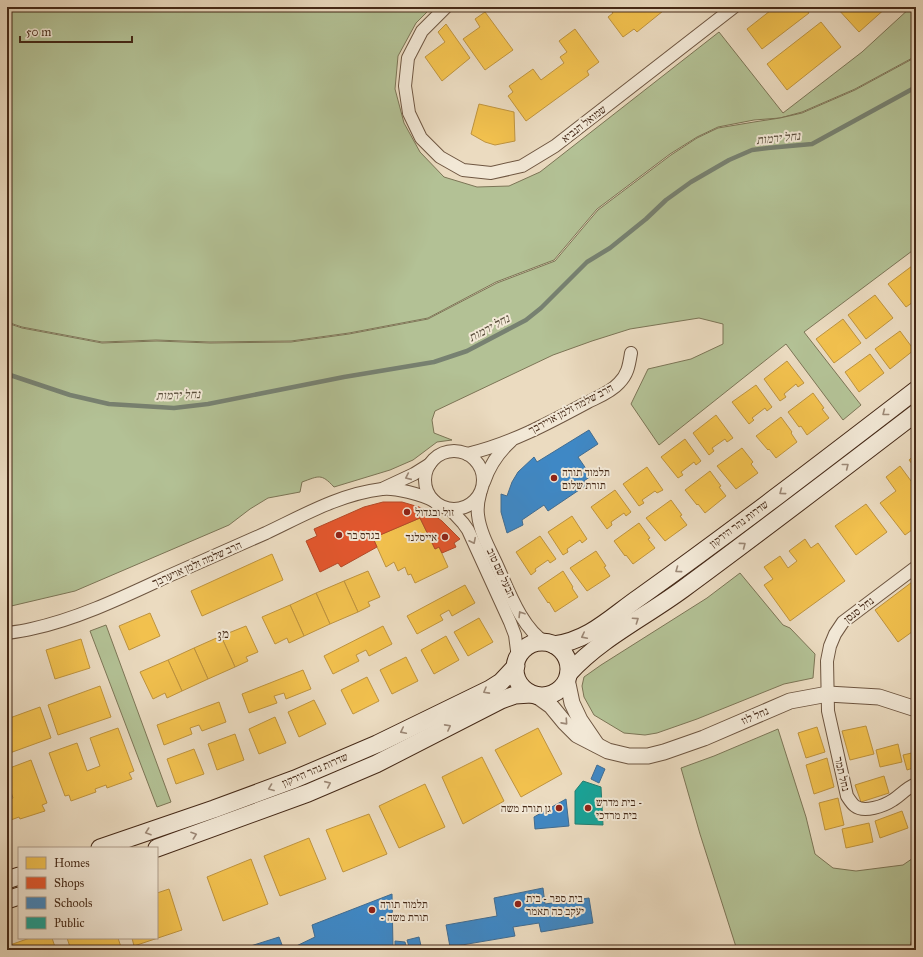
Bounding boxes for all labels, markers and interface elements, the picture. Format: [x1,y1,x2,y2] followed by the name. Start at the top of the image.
[20,18,132,44] scale bar
[26,25,51,39] text: 50 m
[559,102,609,145] street label: שמואל הנביא
[755,129,802,147] water label: נחל ירמות
[466,311,513,345] water label: נחל ירמות
[526,381,616,437] street label: הרב שלמה זלמן אויירבך
[156,387,201,403] water label: נחל ירמות
[883,409,890,416] one-way arrow
[842,464,849,471] one-way arrow
[562,466,610,492] place label: תלמוד תורה תורת שלום
[405,472,412,480] one-way arrow
[549,473,559,483] marker: תלמוד תורה תורת שלום
[779,487,786,494] one-way arrow
[707,497,771,550] street label: שדרות נהר הירקון
[415,506,454,519] place label: זול ובגדול
[402,507,412,517] marker: זול ובגדול
[347,529,380,542] place label: בגרס בר
[334,530,344,540] marker: בגרס בר
[406,531,437,544] place label: אייסלנד
[440,532,450,542] marker: אייסלנד
[468,536,476,544] one-way arrow
[150,538,244,590] street label: הרב שלמה זלמן אויערבך
[738,543,745,550] one-way arrow
[484,546,518,600] street label: הבעל שם טוב
[675,565,682,572] one-way arrow
[841,594,877,626] street label: נחל סנסן
[518,611,525,618] one-way arrow
[632,618,639,625] one-way arrow
[217,626,229,642] district label: מ3
[581,631,589,639] one-way arrow
[483,686,491,693] one-way arrow
[739,704,771,728] street label: נחל לוז
[560,718,567,725] one-way arrow
[444,724,451,732] one-way arrow
[399,726,407,734] one-way arrow
[280,750,350,790] street label: שדרות נהר הירקון
[832,756,852,793] street label: נחל תמר
[324,781,332,789] one-way arrow
[267,784,274,792] one-way arrow
[596,796,642,822] place label: בית מדרש - בית מרדכי
[501,802,551,815] place label: גן תורת משה
[554,803,564,813] marker: גן תורת משה
[583,803,593,813] marker: בית מדרש - בית מרדכי
[145,827,152,836] one-way arrow
[190,832,197,840] one-way arrow
[18,847,158,939] legend
[54,856,90,870] text: Homes
[54,876,84,890] text: Shops
[526,892,584,918] place label: בית ספר - בית יעקב כה תאמר
[54,896,92,910] text: Schools
[380,898,428,924] place label: תלמוד תורה - תורת משה
[513,899,523,909] marker: בית ספר - בית יעקב כה תאמר
[367,905,377,915] marker: תלמוד תורה - תורת משה
[54,916,85,930] text: Public

